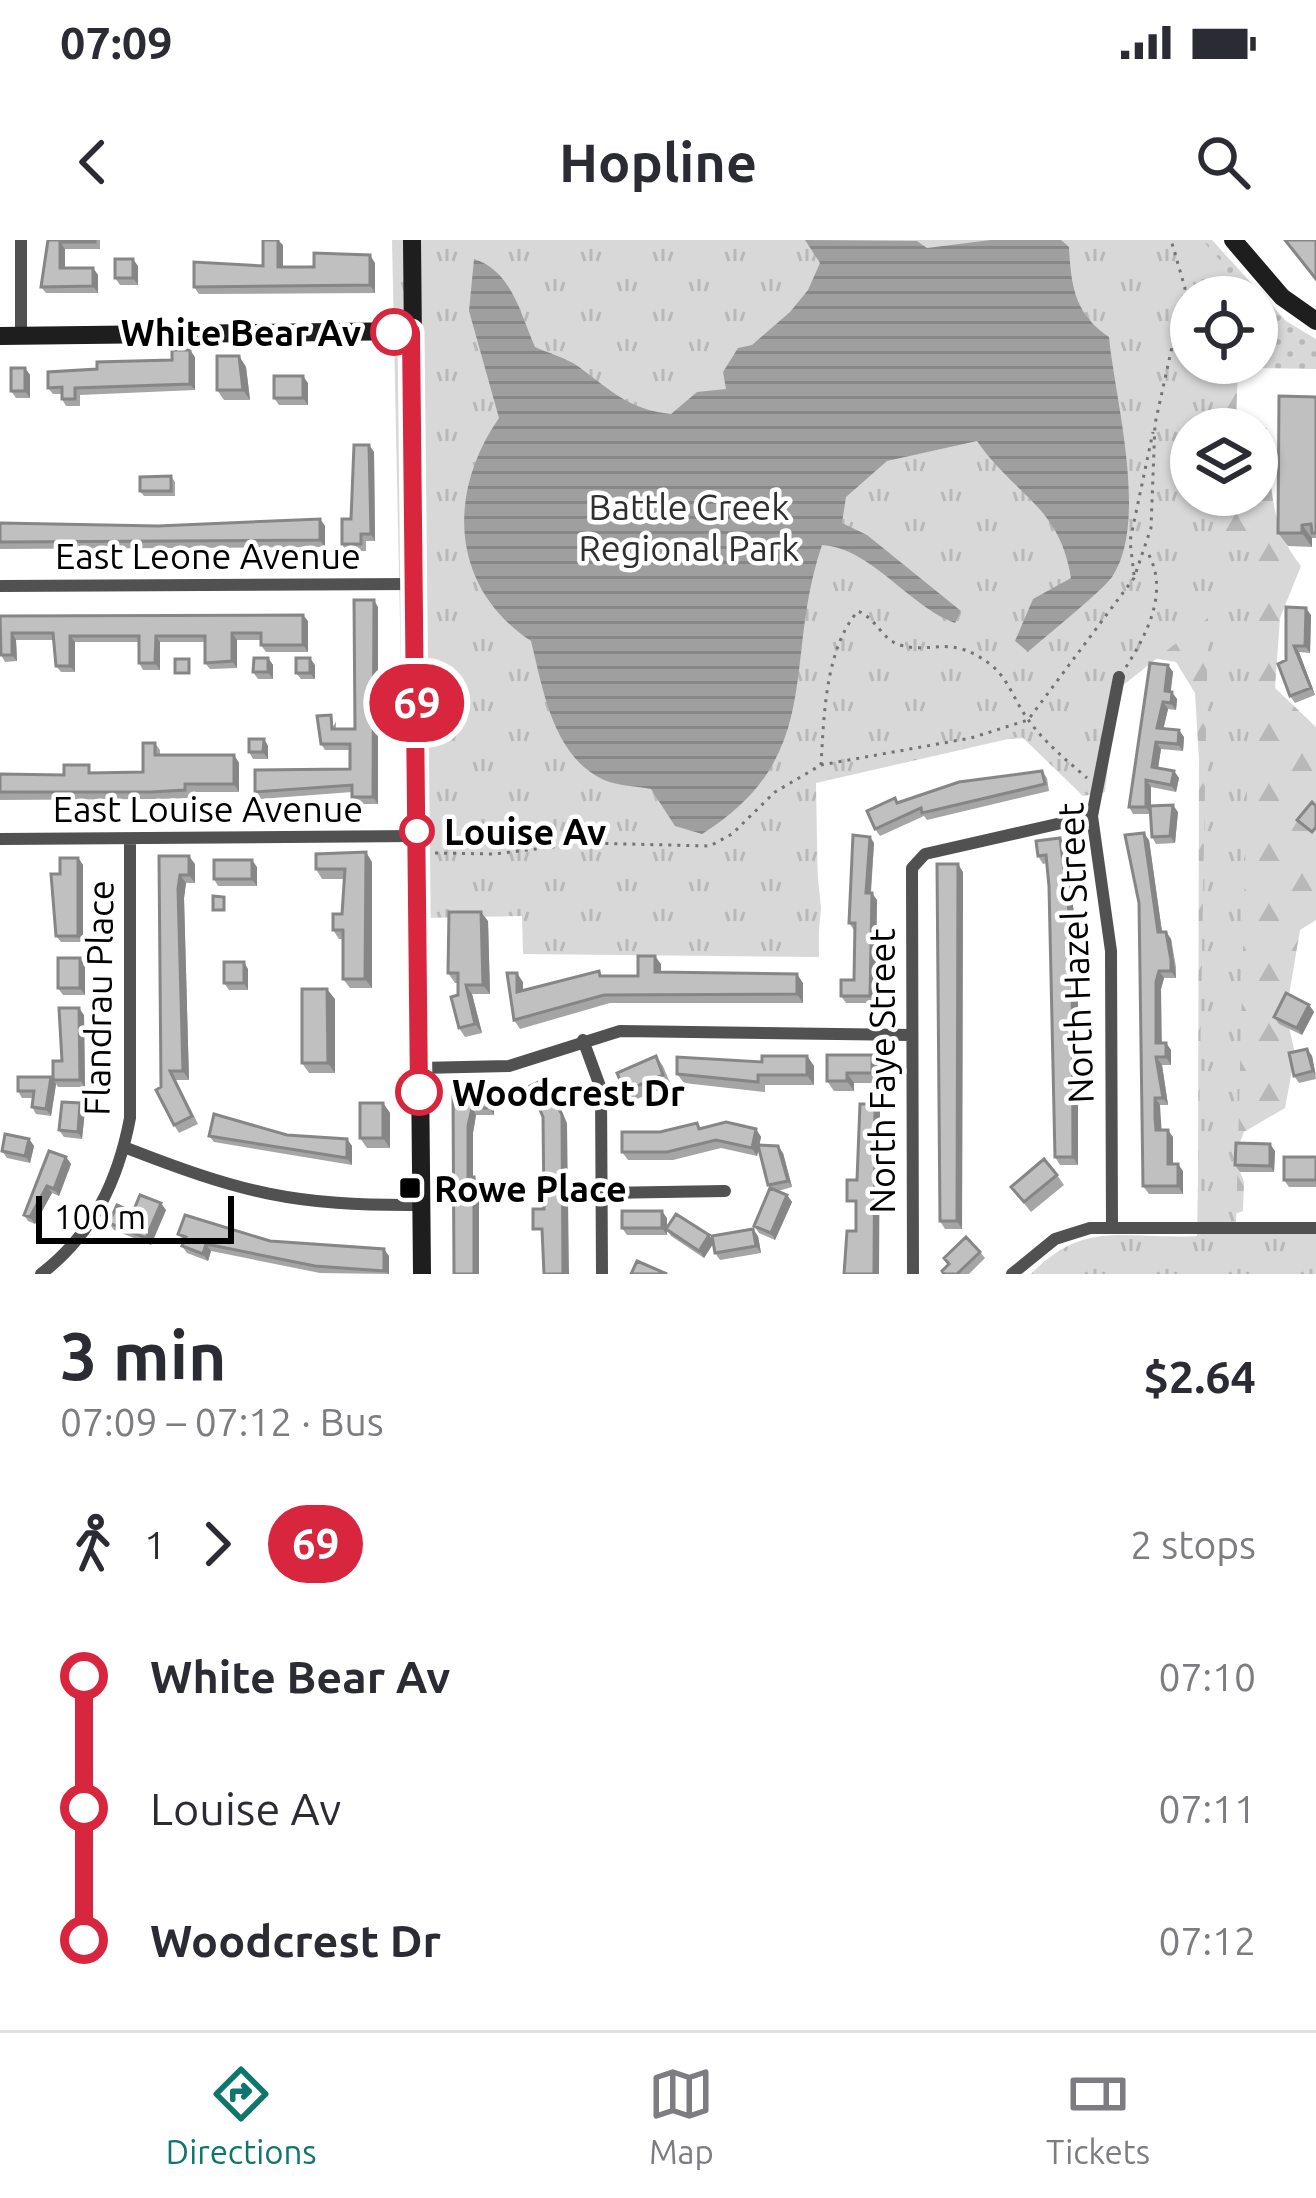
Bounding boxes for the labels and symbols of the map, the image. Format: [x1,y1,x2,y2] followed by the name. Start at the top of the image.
[372,310,416,354] marker: White Bear Av
[121,312,361,353] place label: White Bear Av
[578,486,800,568] park label: Battle Creek Regional Park
[55,535,361,576] street label: East Leone Avenue
[363,664,471,742] line badge: 69
[53,788,363,829] street label: East Louise Avenue
[1049,802,1101,1104] street label: North Hazel Street
[444,811,606,852] place label: Louise Av
[401,815,433,847] marker: Louise Av
[75,880,121,1116] street label: Flandrau Place
[861,928,902,1214] street label: North Faye Street
[397,1070,441,1114] marker: Woodcrest Dr
[452,1072,685,1113] place label: Woodcrest Dr
[434,1168,627,1209] place label: Rowe Place
[397,1175,423,1201] marker: Rowe Place
[36,1190,234,1243] scale bar

